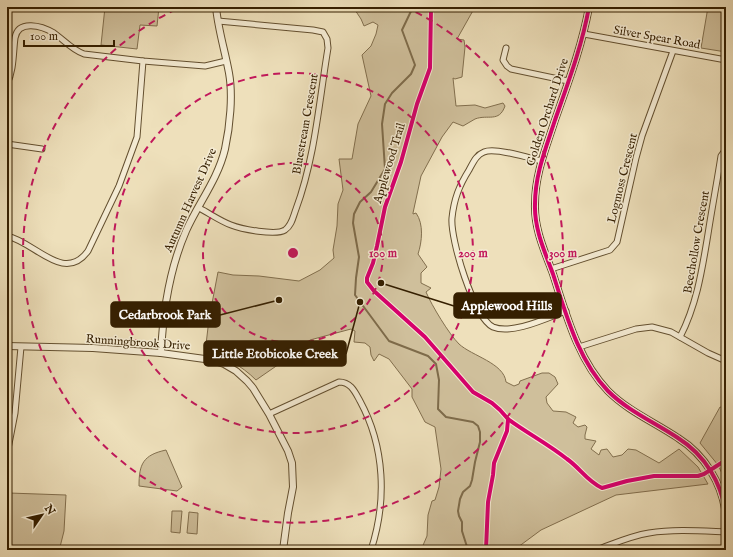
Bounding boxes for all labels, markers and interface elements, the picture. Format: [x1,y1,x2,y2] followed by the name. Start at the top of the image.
[24,22,114,48] scale bar
[612,22,702,54] street label: Silver Spear Road
[30,29,58,44] text: 100 m
[523,56,572,168] street label: Golden Orchard Drive
[289,73,322,176] street label: Bluestream Crescent
[370,120,410,206] street label: Applewood Trail
[604,132,641,225] street label: Logmoss Crescent
[160,145,220,256] street label: Autumn Harvest Drive
[680,190,713,295] street label: Beechollow Crescent
[286,246,300,260] centre of rings
[369,246,398,261] text: 100 m
[458,246,488,261] text: 200 m
[549,246,578,261] text: 300 m
[454,293,561,318] callout: Applewood Hills
[461,298,553,315] text: Applewood Hills
[111,302,220,327] callout: Cedarbrook Park
[119,307,212,324] text: Cedarbrook Park
[85,331,191,354] street label: Runningbrook Drive
[204,341,346,366] callout: Little Etobicoke Creek
[211,346,339,363] text: Little Etobicoke Creek
[22,495,62,535] north arrow
[40,501,58,518] text: N

